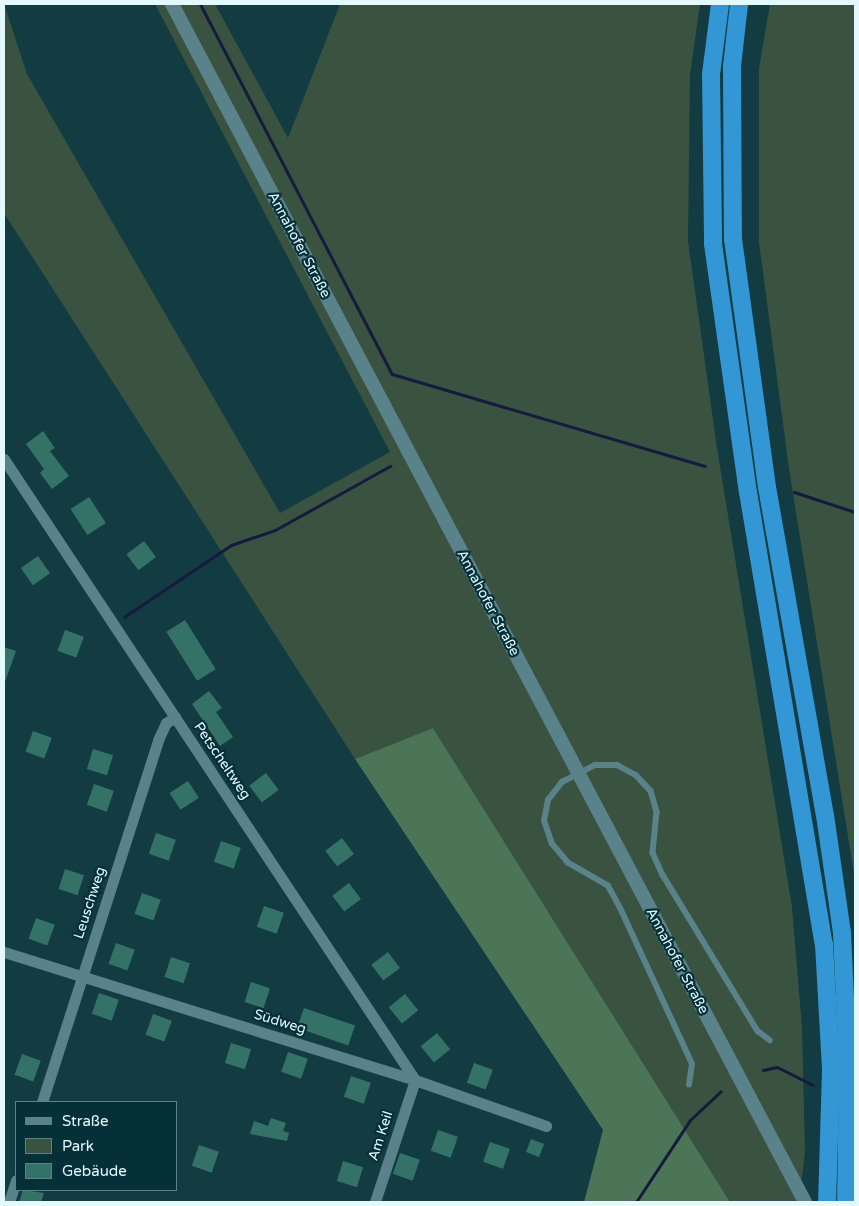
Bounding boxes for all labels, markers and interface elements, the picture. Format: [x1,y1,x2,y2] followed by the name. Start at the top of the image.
[264,189,334,301] street label: Annahofer Straße
[453,547,523,659] street label: Annahofer Straße
[190,719,254,803] street label: Petscheltweg
[70,865,110,941] street label: Leuschweg
[642,905,712,1017] street label: Annahofer Straße
[252,1006,308,1038] street label: Südweg
[15,1101,178,1191] legend
[365,1109,397,1163] street label: Am Keil
[62,1112,108,1130] text: Straße
[62,1137,94,1155] text: Park
[62,1162,127,1180] text: Gebäude

